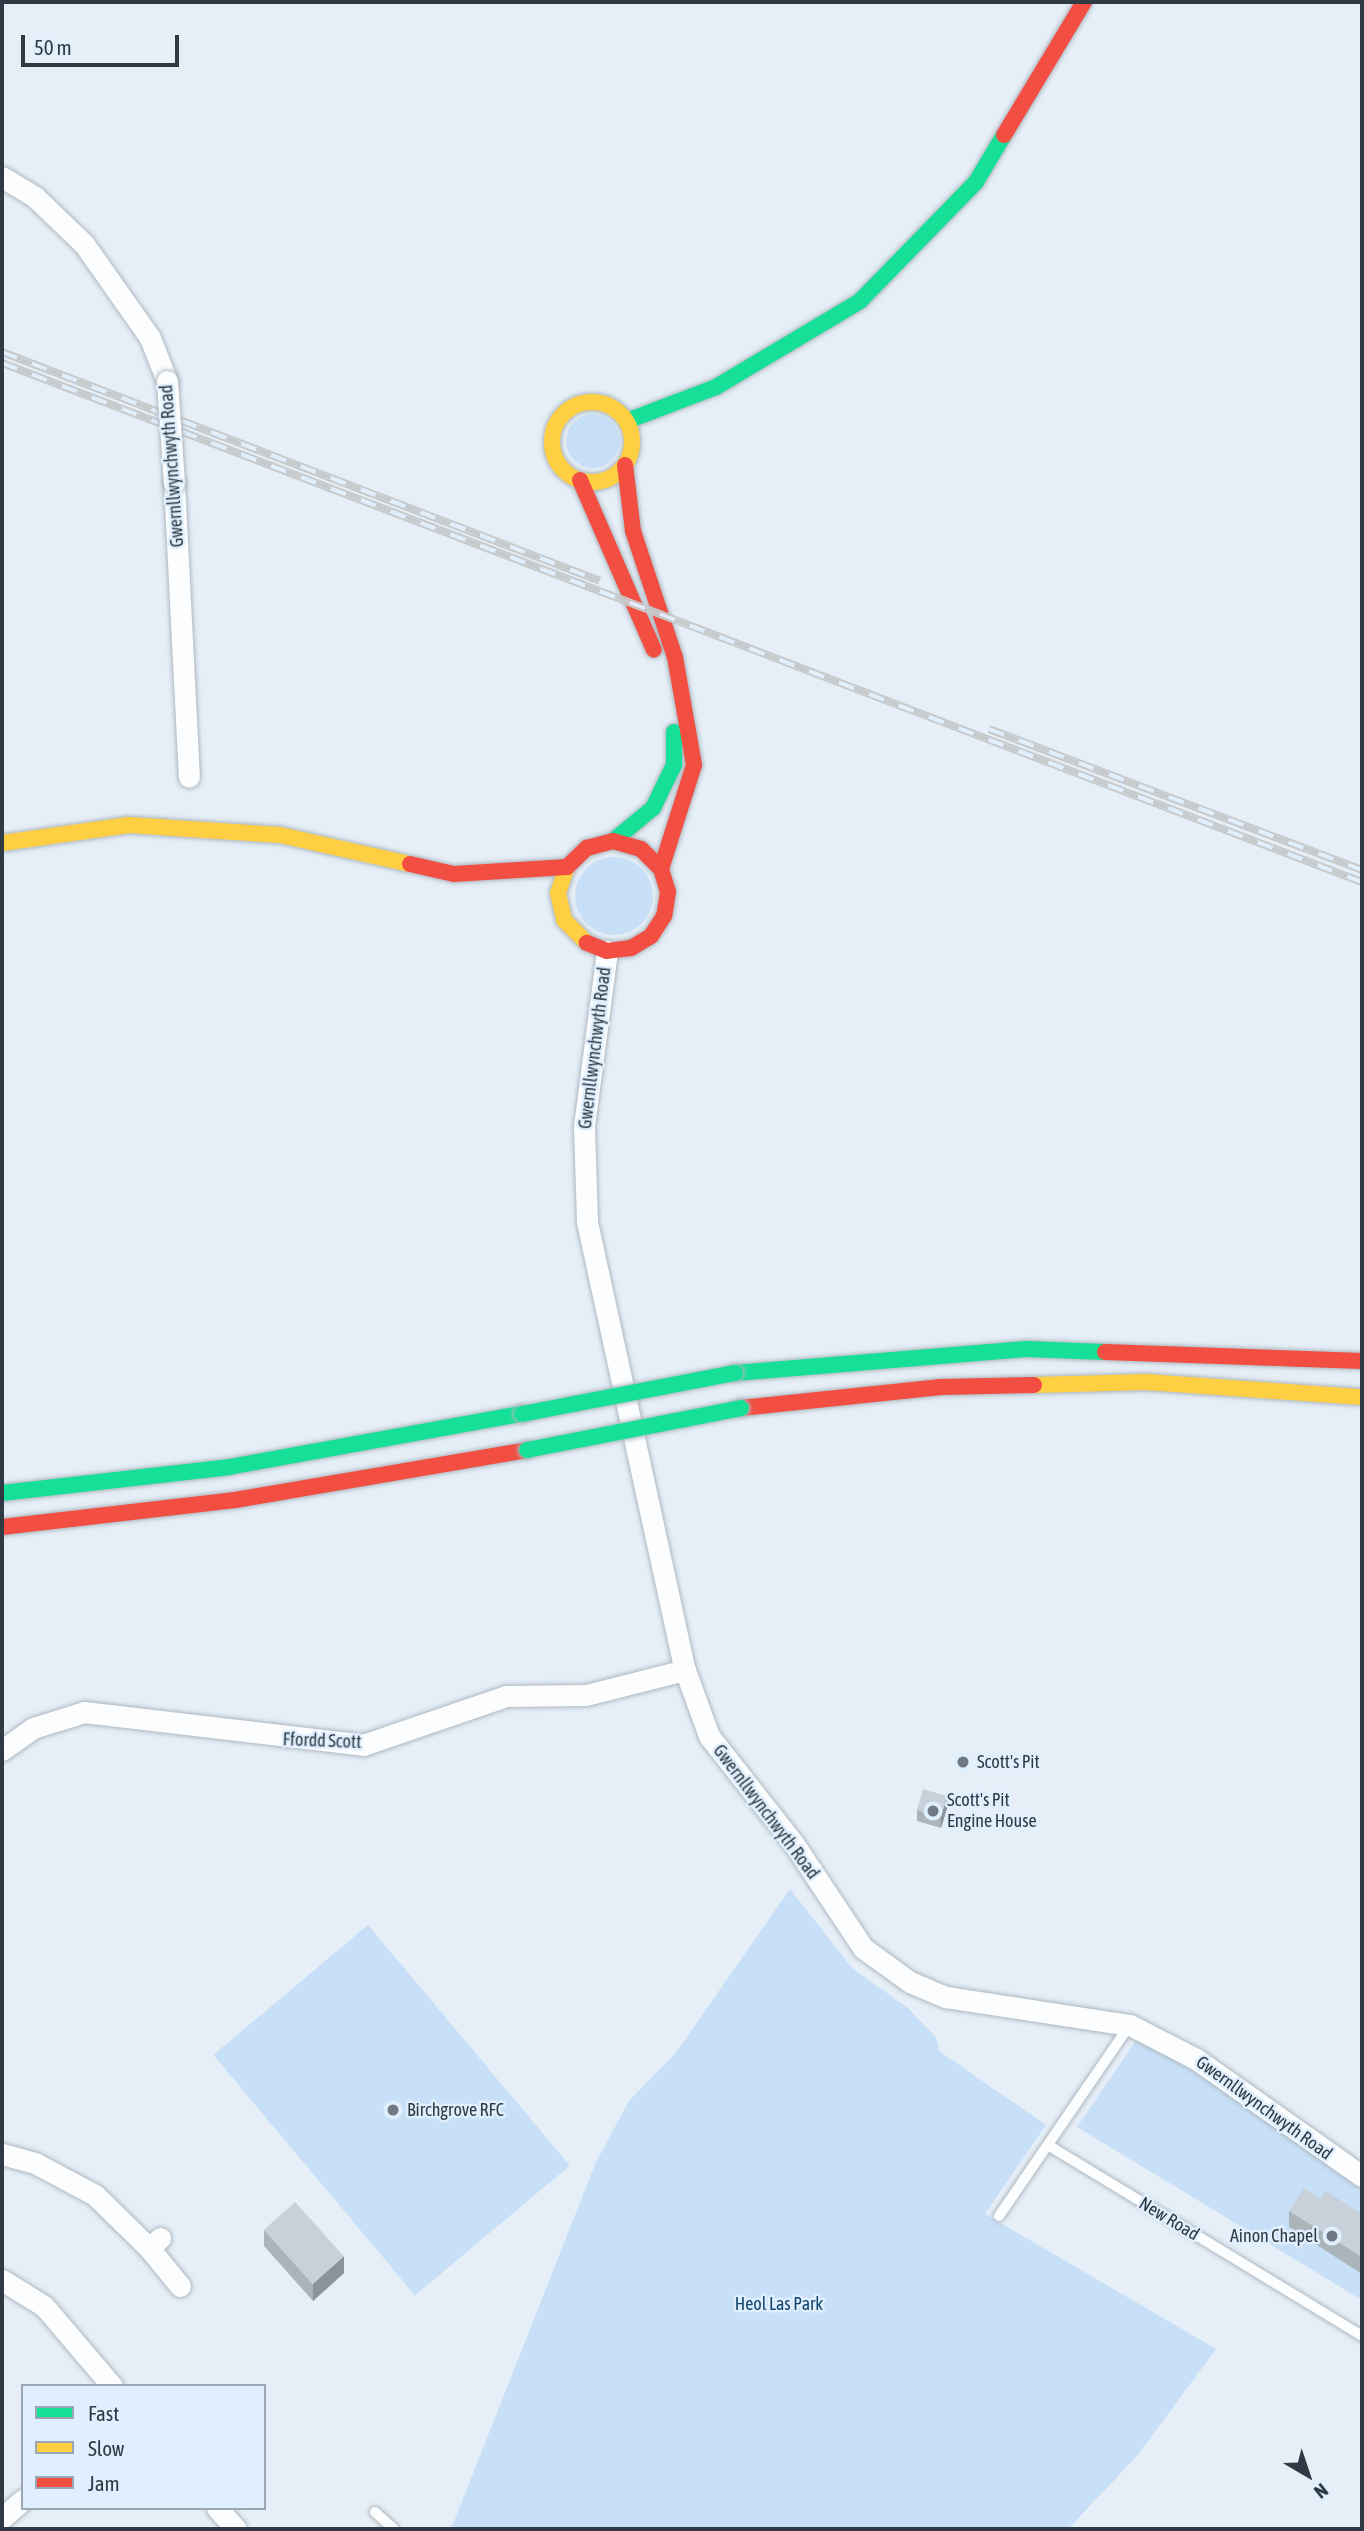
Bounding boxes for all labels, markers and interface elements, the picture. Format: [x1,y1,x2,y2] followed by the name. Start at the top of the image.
[24,21,182,65] scale bar
[34,35,72,59] text: 50 m
[156,384,188,548] street label: Gwernllwynchwyth Road
[574,966,616,1130] street label: Gwernllwynchwyth Road
[282,1729,362,1753] street label: Ffordd Scott
[708,1740,824,1884] street label: Gwernllwynchwyth Road
[977,1751,1040,1773] place label: Scott's Pit
[955,1754,971,1770] marker: Scott's Pit
[947,1790,1037,1832] place label: Scott's Pit Engine House
[925,1803,941,1819] marker: Scott's Pit Engine House
[1192,2051,1336,2165] street label: Gwernllwynchwyth Road
[407,2099,504,2121] place label: Birchgrove RFC
[385,2102,401,2118] marker: Birchgrove RFC
[1135,2193,1203,2245] street label: New Road
[1230,2225,1318,2247] place label: Ainon Chapel
[1324,2228,1340,2244] marker: Ainon Chapel
[735,2293,823,2315] park label: Heol Las Park
[21,2384,266,2510] legend
[88,2401,119,2425] text: Fast
[88,2436,124,2460] text: Slow
[1273,2440,1343,2510] north arrow
[88,2471,120,2495] text: Jam
[1310,2479,1332,2503] text: N

